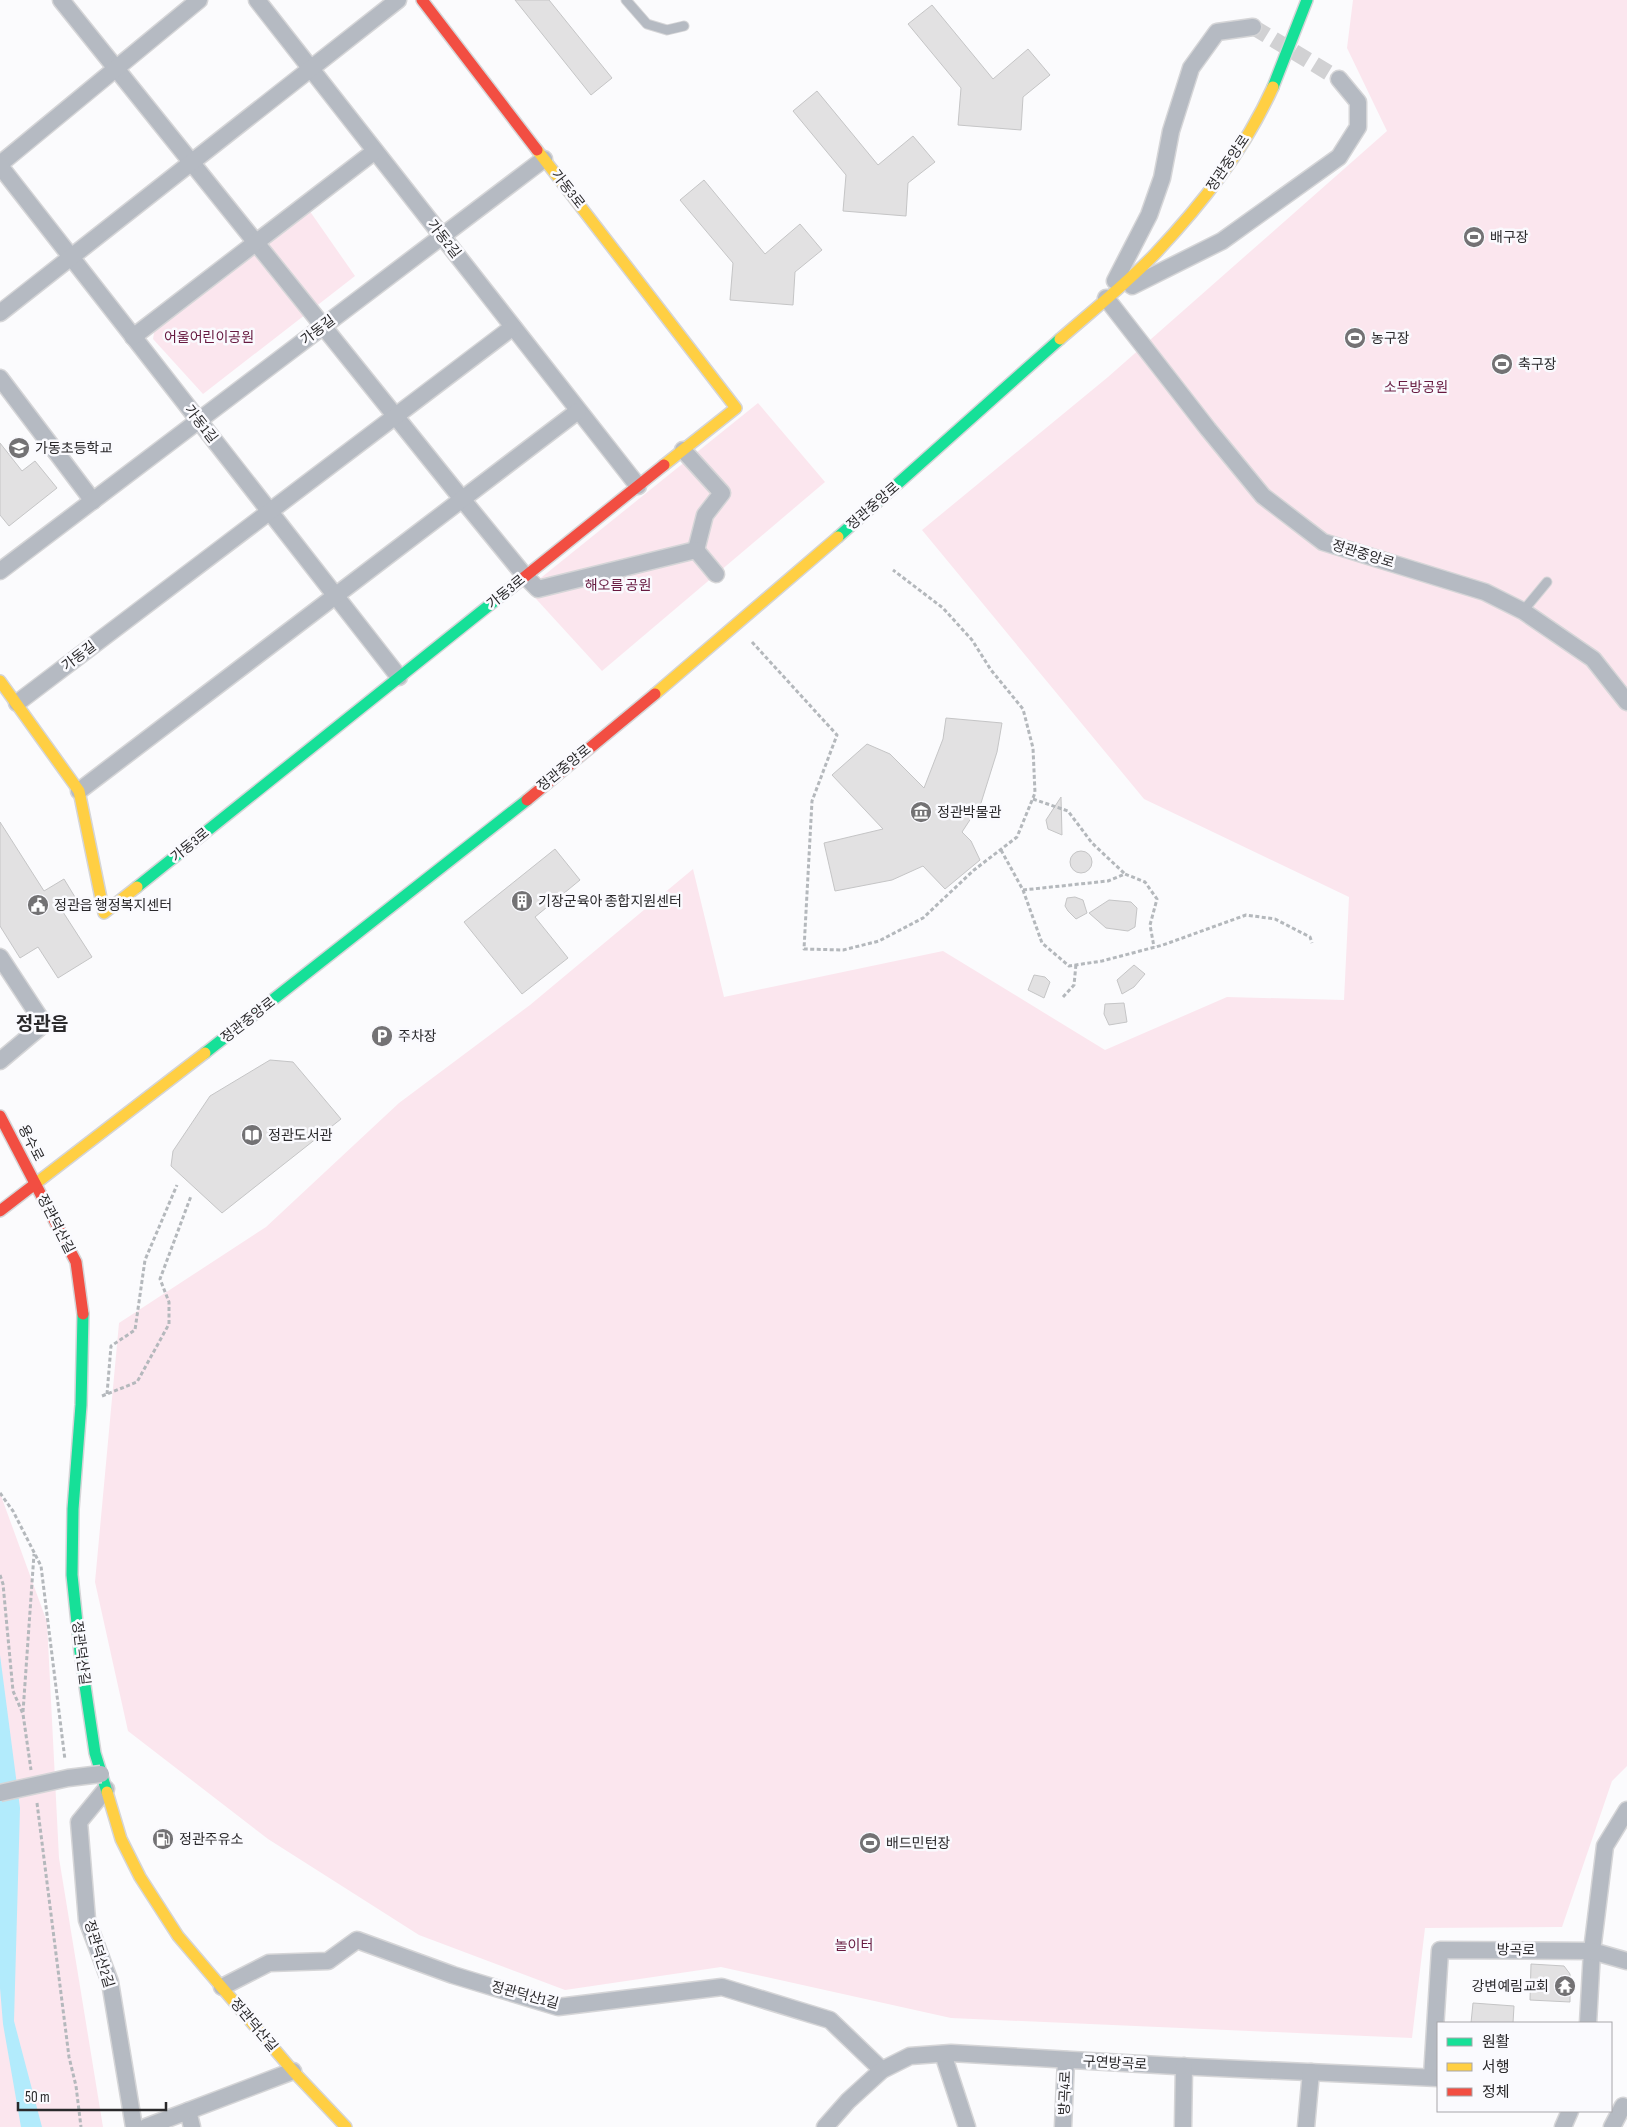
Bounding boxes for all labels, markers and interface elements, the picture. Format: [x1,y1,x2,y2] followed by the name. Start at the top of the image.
[1203,131,1253,194] street label: 정관중앙로
[548,166,588,212] street label: 가동3로
[424,216,464,262] street label: 가동2길
[1462,225,1486,249] sports icon: 배구장
[1490,229,1529,246] place label: 배구장
[297,312,339,348] street label: 가동길
[1343,326,1367,350] sports icon: 농구장
[164,329,254,346] park label: 어울어린이공원
[1371,330,1410,347] place label: 농구장
[1490,352,1514,376] sports icon: 축구장
[1518,356,1557,373] place label: 축구장
[1384,379,1448,396] park label: 소두방공원
[181,402,221,446] street label: 가동1길
[7,436,31,460] school or university icon: 가동초등학교
[35,440,112,457] place label: 가동초등학교
[843,478,903,534] street label: 정관중앙로
[1330,536,1396,572] street label: 정관중앙로
[483,571,529,613] street label: 가동3로
[585,577,651,594] park label: 해오름 공원
[58,638,100,674] street label: 가동길
[534,741,594,795] street label: 정관중앙로
[909,800,933,824] museum icon: 정관박물관
[937,804,1002,821] place label: 정관박물관
[167,824,213,866] street label: 가동3로
[510,889,534,913] building icon: 기장군육아 종합지원센터
[26,893,50,917] public building icon: 정관읍 행정복지센터
[538,893,682,910] place label: 기장군육아 종합지원센터
[54,897,172,914] place label: 정관읍 행정복지센터
[217,993,279,1047] street label: 정관중앙로
[16,1013,68,1036] district label: 정관읍
[370,1024,394,1048] parking icon: 주차장
[398,1028,437,1045] place label: 주차장
[15,1122,47,1164] street label: 용수로
[240,1123,264,1147] library icon: 정관도서관
[268,1127,333,1144] place label: 정관도서관
[34,1191,78,1257] street label: 정관덕산길
[69,1620,93,1686] street label: 정관덕산길
[151,1827,175,1851] fuel station icon: 정관주유소
[179,1831,244,1848] place label: 정관주유소
[858,1831,882,1855] sports icon: 배드민턴장
[886,1835,951,1852] place label: 배드민턴장
[81,1918,117,1990] street label: 정관덕산2길
[835,1937,873,1954] park label: 놀이터
[1497,1941,1536,1959] street label: 방곡로
[1553,1974,1577,1998] temple icon: 강변예림교회
[489,1978,561,2012] street label: 정관덕산1길
[1472,1978,1549,1995] place label: 강변예림교회
[227,1995,281,2055] street label: 정관덕산길
[1437,2022,1612,2112] legend
[1482,2033,1510,2052] text: 원활
[1082,2053,1148,2073] street label: 구연방곡로
[1482,2058,1510,2077] text: 서행
[1056,2070,1074,2116] street label: 방곡4로
[18,2080,165,2112] scale bar
[1482,2083,1510,2102] text: 정체
[25,2088,50,2107] text: 50 m

